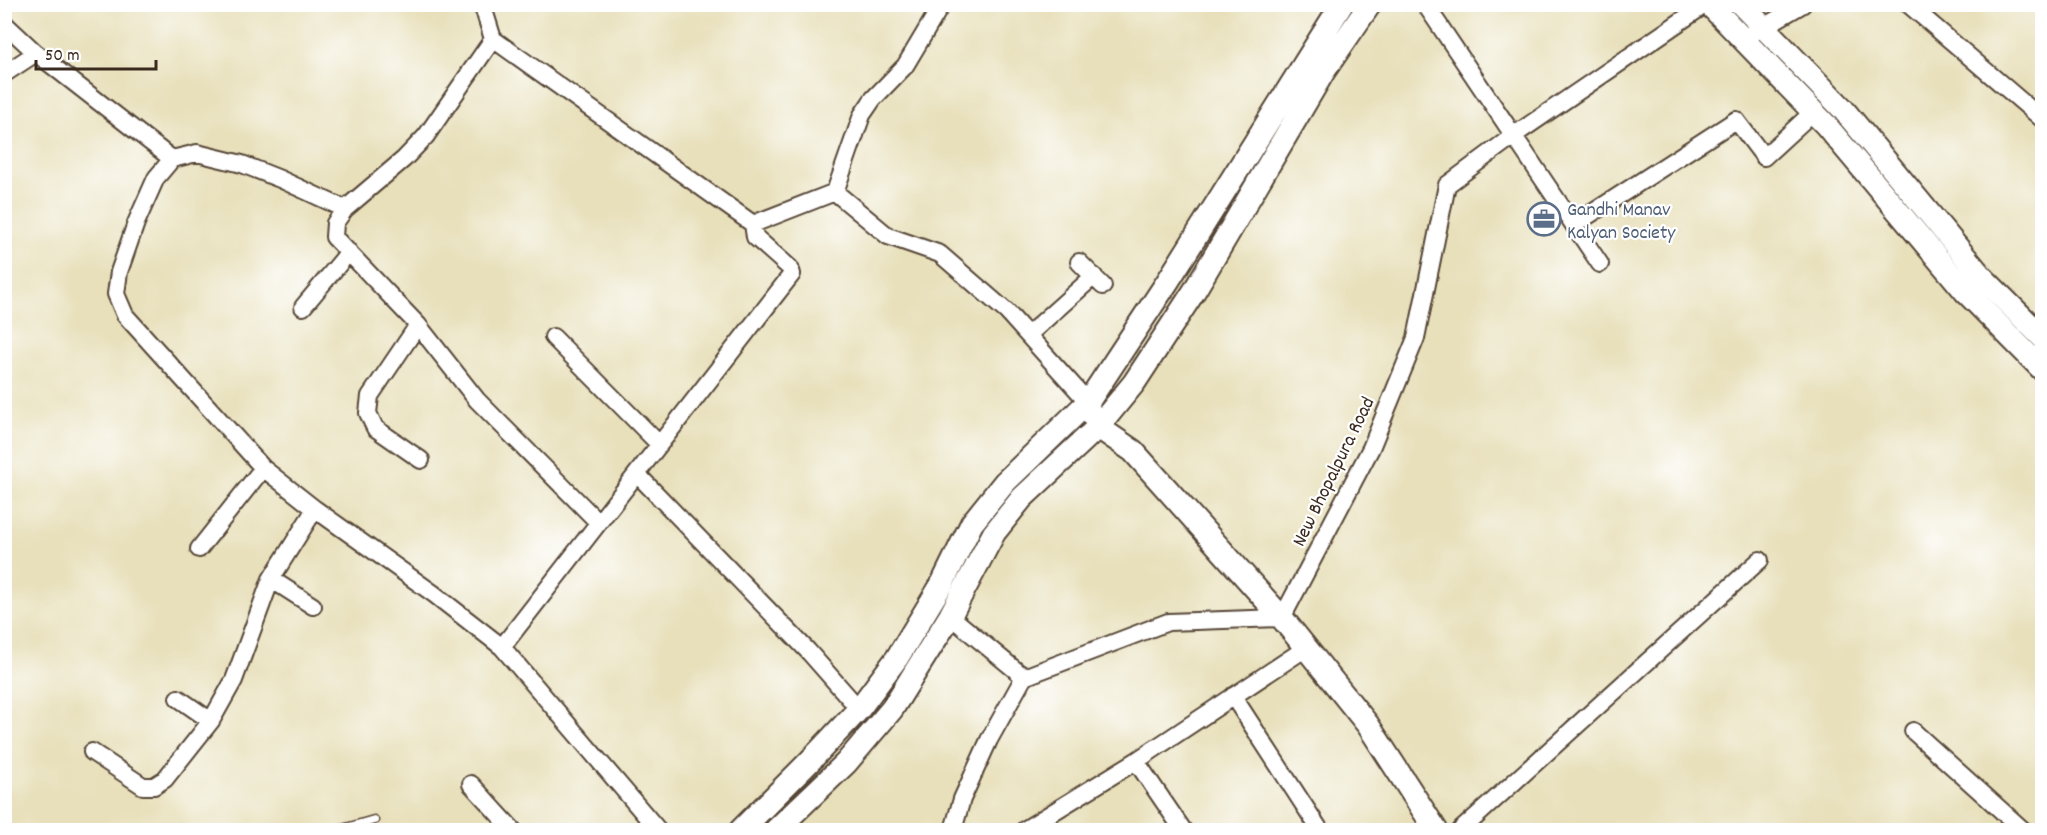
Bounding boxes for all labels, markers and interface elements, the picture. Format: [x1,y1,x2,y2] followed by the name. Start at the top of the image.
[36,33,156,71] scale bar
[45,44,80,69] text: 50 m
[1567,197,1676,248] place label: Gandhi Manav Kalyan Society
[1526,201,1562,237] office icon: Gandhi Manav Kalyan Society
[1286,393,1383,552] street label: New Bhopalpura Road

